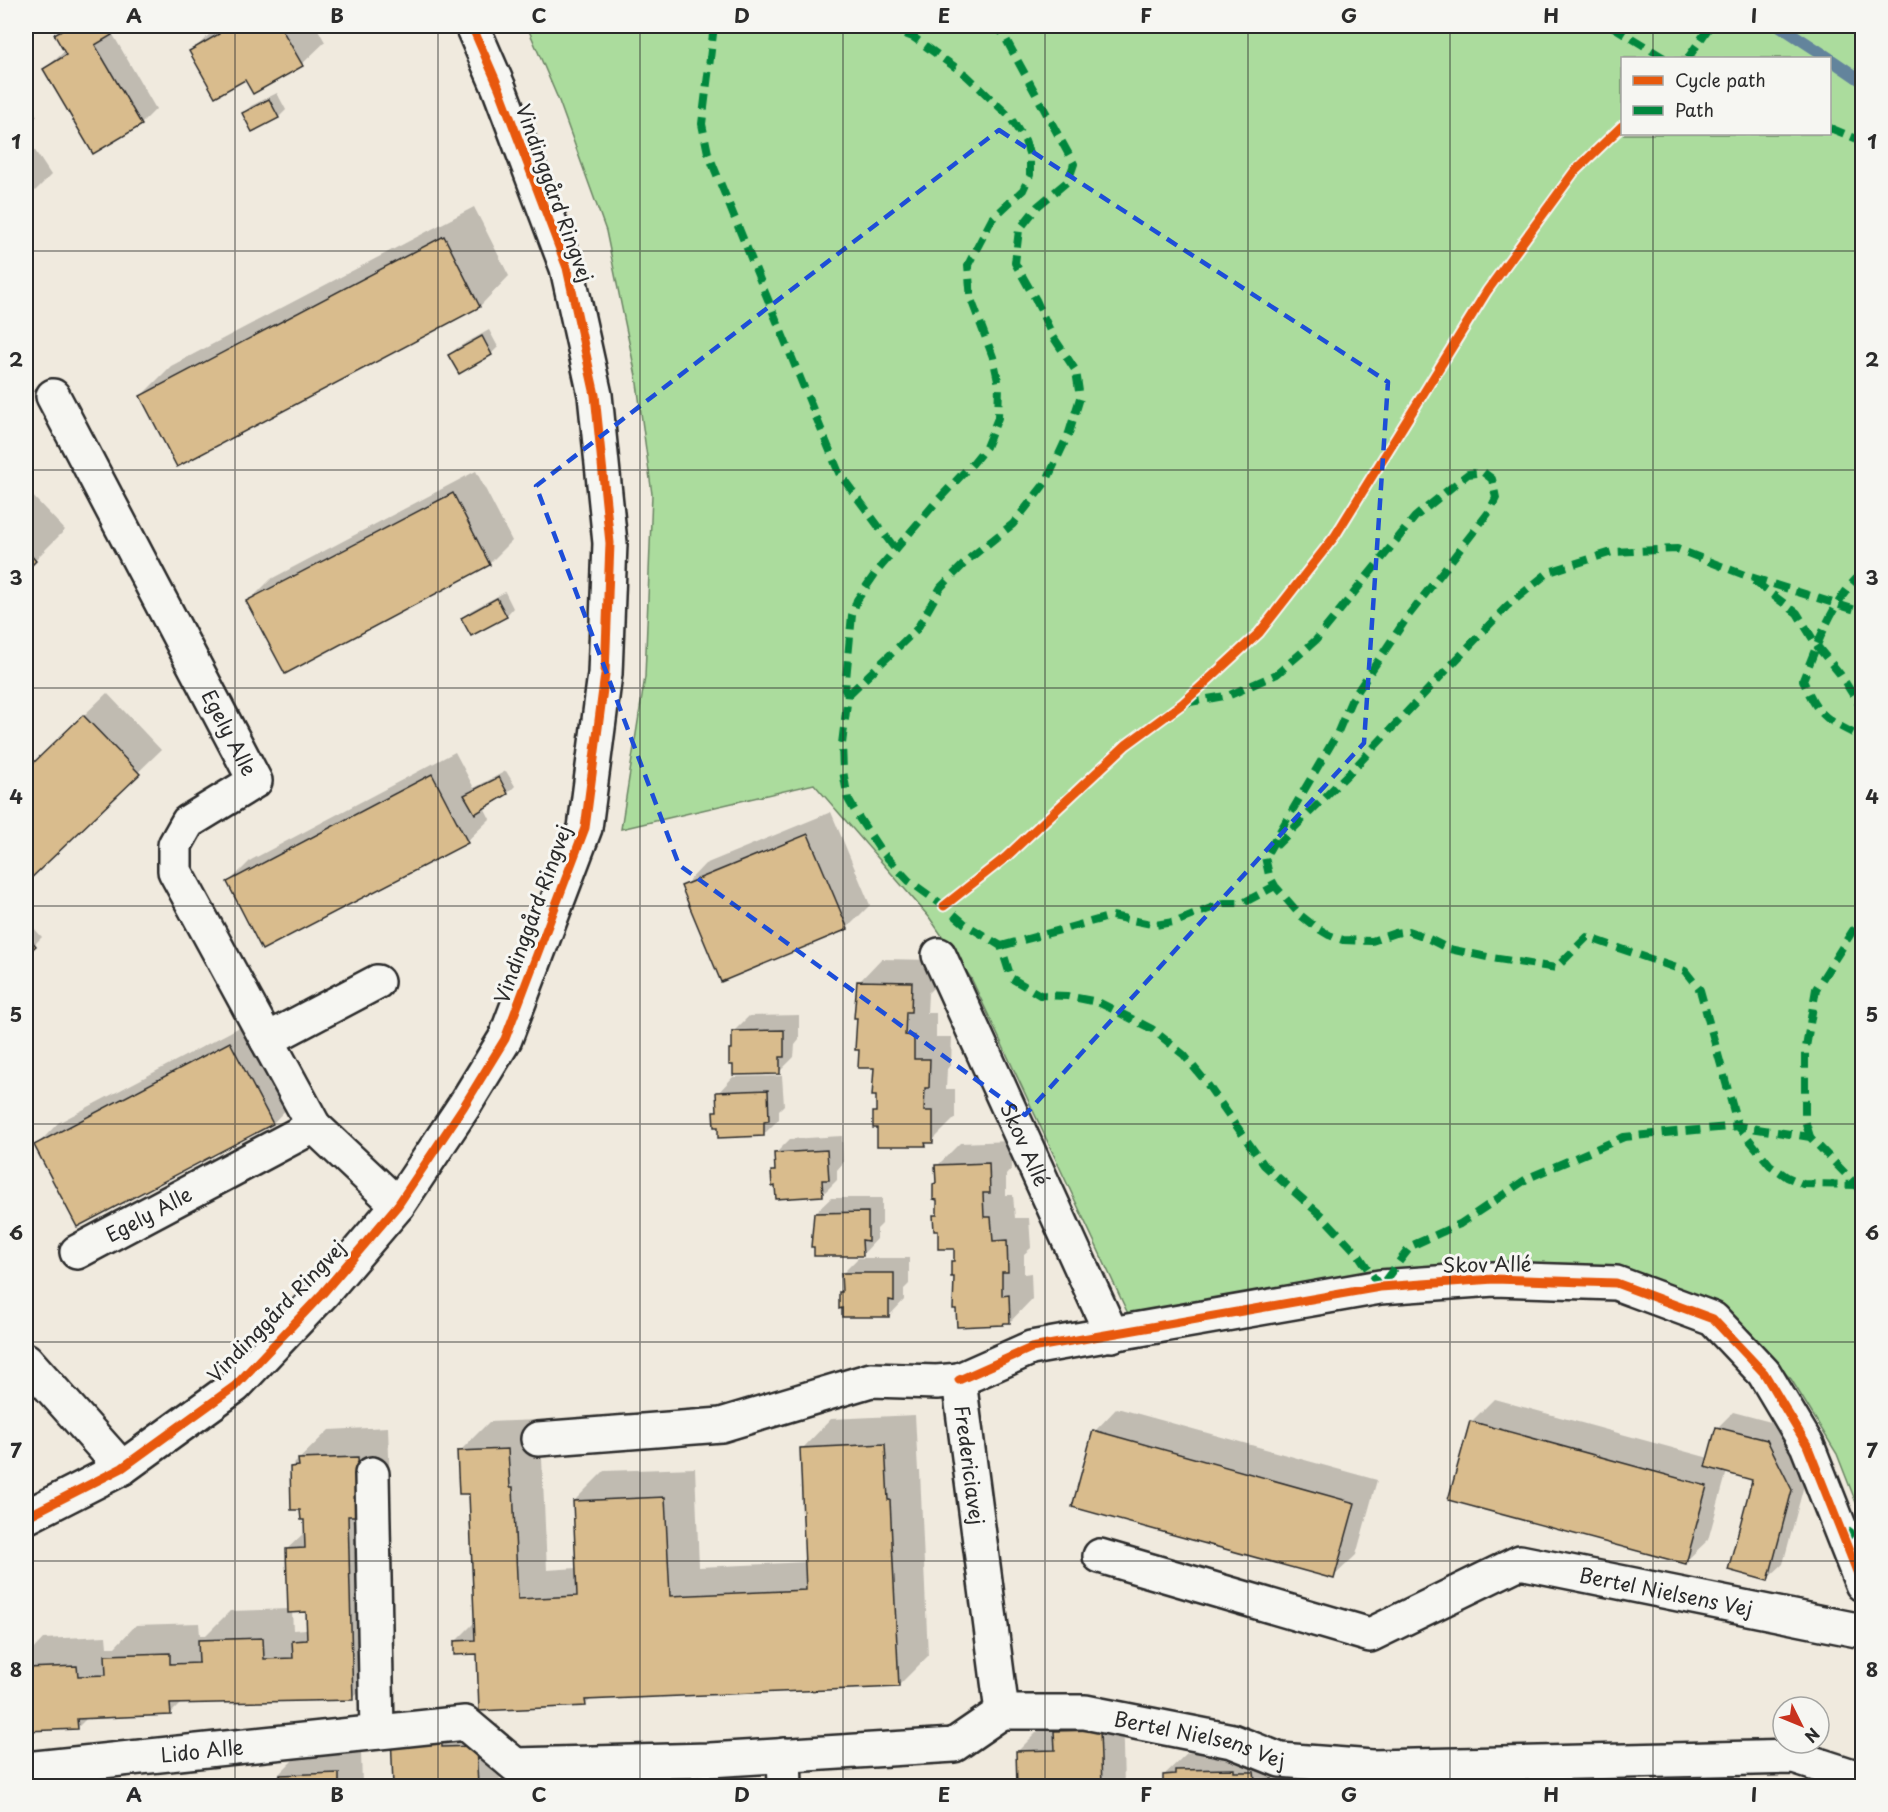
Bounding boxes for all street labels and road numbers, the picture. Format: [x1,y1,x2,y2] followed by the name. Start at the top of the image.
[509,100,601,286] street label: Vindinggård Ringvej
[194,684,265,781] street label: Egely Alle
[486,821,578,1007] street label: Vindinggård Ringvej
[993,1098,1057,1191] street label: Skov Allé
[100,1179,197,1249] street label: Egely Alle
[200,1233,352,1389] street label: Vindinggård Ringvej
[1442,1248,1532,1280] street label: Skov Allé
[947,1403,993,1527] street label: Fredericiavej
[1577,1559,1755,1624] street label: Bertel Nielsens Vej
[1111,1703,1286,1775] street label: Bertel Nielsens Vej
[159,1731,245,1770] street label: Lido Alle

